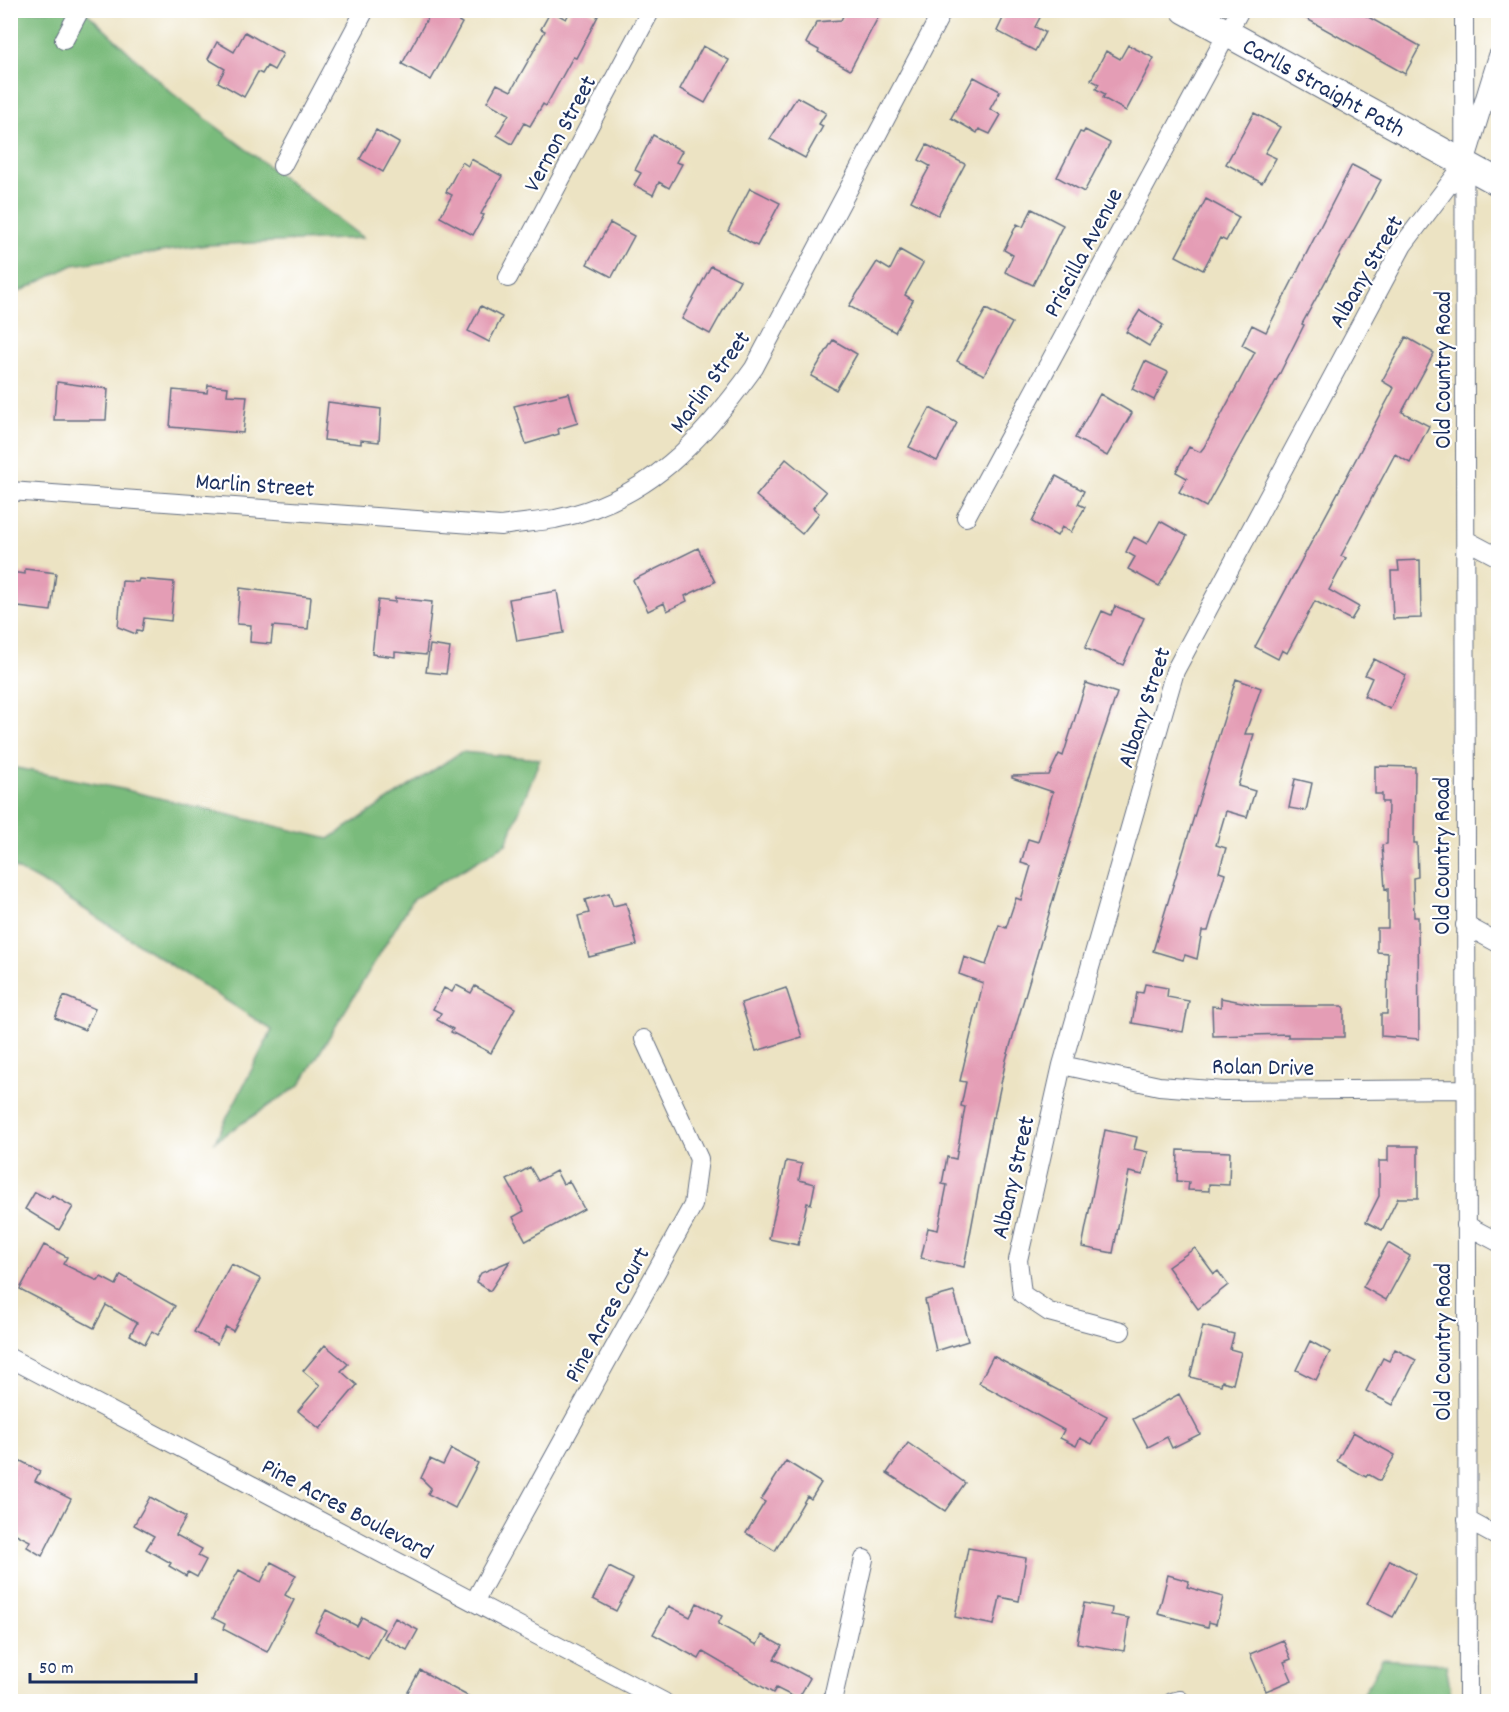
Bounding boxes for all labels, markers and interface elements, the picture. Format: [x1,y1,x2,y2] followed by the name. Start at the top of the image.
[1235,31,1410,148] street label: Carlls Straight Path
[517,70,607,199] street label: Vernon Street
[1036,183,1133,324] street label: Priscilla Avenue
[1322,210,1414,335] street label: Albany Street
[1428,291,1462,449] street label: Old Country Road
[663,324,760,441] street label: Marlin Street
[194,466,316,508] street label: Marlin Street
[1110,643,1181,773] street label: Albany Street
[1427,777,1461,935] street label: Old Country Road
[1212,1051,1314,1087] street label: Rolan Drive
[984,1113,1046,1242] street label: Albany Street
[557,1241,660,1390] street label: Pine Acres Court
[1428,1263,1462,1421] street label: Old Country Road
[255,1451,439,1570] street label: Pine Acres Boulevard
[30,1646,196,1684] scale bar
[39,1657,74,1682] text: 50 m

